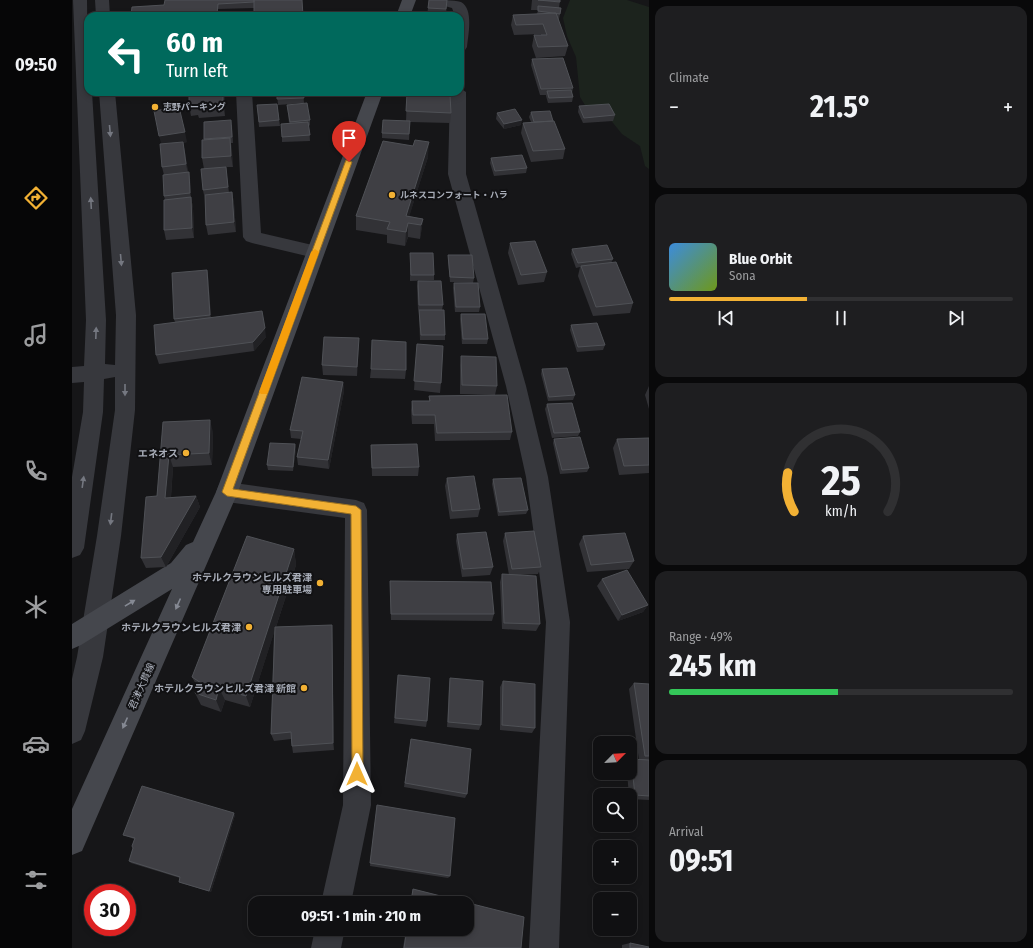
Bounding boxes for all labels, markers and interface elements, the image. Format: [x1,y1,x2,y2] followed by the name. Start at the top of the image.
[166,26,223,59] text: 60 m
[100,28,152,80] icon: left
[15,54,57,76] text: 09:50
[166,60,228,82] text: Turn left
[669,70,709,85] text: Climate
[810,89,872,125] text: 21.5°
[669,94,679,121] text: −
[1003,94,1013,121] text: +
[150,102,160,112] marker: 志野パーキング
[163,102,226,112] place label: 志野パーキング
[332,121,366,162] pin
[106,125,113,137] one-way arrow
[338,127,360,149] icon: arrive
[22,184,50,212] icon: directions
[387,190,397,200] marker: ルネスコンフォート・ハラ
[400,190,508,200] place label: ルネスコンフォート・ハラ
[88,196,94,209] one-way arrow
[729,250,792,268] text: Blue Orbit
[118,254,124,266] one-way arrow
[729,268,756,283] text: Sona
[715,307,737,329] icon: previous
[830,307,852,329] icon: pause
[945,307,967,329] icon: next
[22,321,50,349] icon: music
[93,326,99,339] one-way arrow
[122,384,128,397] one-way arrow
[138,448,178,460] place label: エネオス
[181,448,191,458] marker: エネオス
[820,456,861,506] text: 25
[22,457,50,485] icon: phone
[80,476,86,488] one-way arrow
[825,503,857,520] text: km/h
[108,513,114,525] one-way arrow
[192,572,312,596] place label: ホテルクラウンヒルズ君津 専用駐車場
[315,578,325,588] marker: ホテルクラウンヒルズ君津 専用駐車場
[22,593,50,621] icon: climate
[124,599,136,606] one-way arrow
[175,599,181,610] one-way arrow
[121,622,241,634] place label: ホテルクラウンヒルズ君津
[244,622,254,632] marker: ホテルクラウンヒルズ君津
[669,629,732,644] text: Range · 49%
[669,648,757,684] text: 245 km
[126,661,158,712] street label: 君津大貫線
[154,683,296,695] place label: ホテルクラウンヒルズ君津 新館
[299,683,309,693] marker: ホテルクラウンヒルズ君津 新館
[122,717,128,729] one-way arrow
[22,730,50,758] icon: car
[593,736,637,780] north arrow
[593,736,637,936] map controls
[336,753,378,795] position arrow
[593,788,637,832] button: search
[669,824,703,839] text: Arrival
[593,840,637,884] button: +
[669,843,734,879] text: 09:51
[22,866,50,894] icon: filters
[84,884,136,936] speed limit sign: 30
[593,892,637,936] button: −
[301,907,421,925] text: 09:51 · 1 min · 210 m

